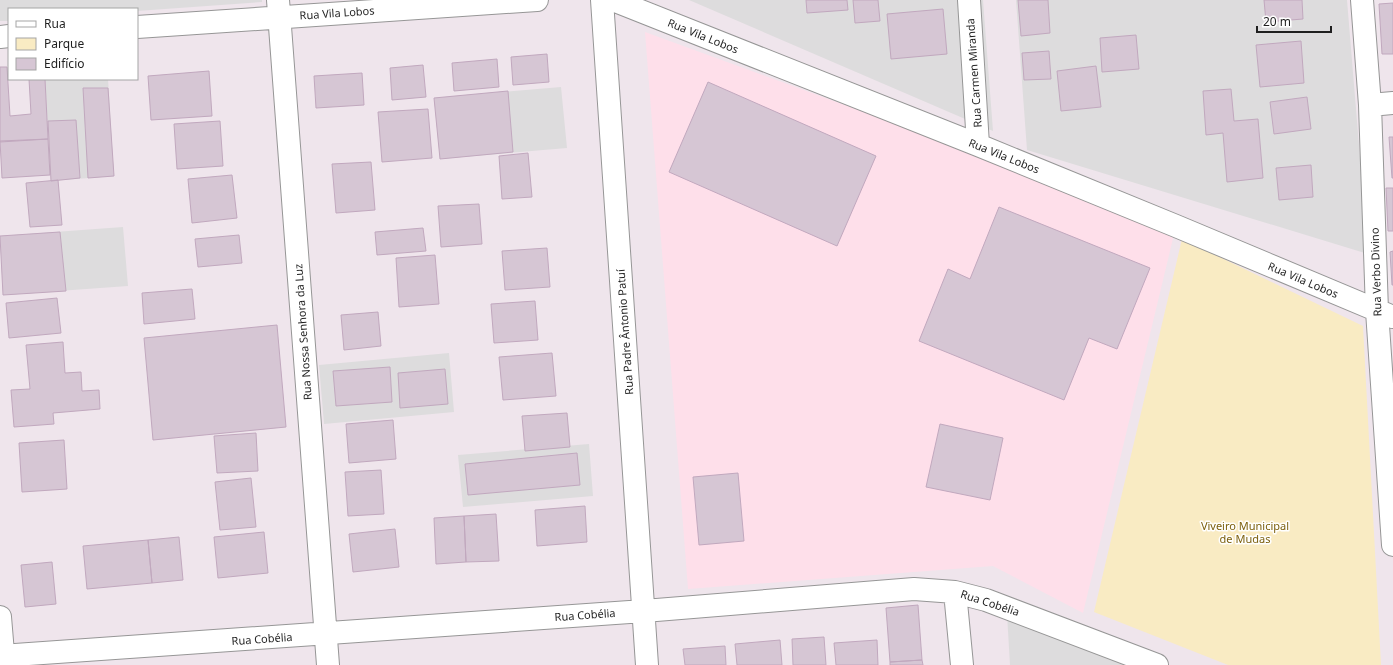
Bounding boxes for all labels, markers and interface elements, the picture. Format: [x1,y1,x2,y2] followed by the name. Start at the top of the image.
[299,2,375,23] street label: Rua Vila Lobos
[8,8,138,80] legend
[1257,8,1331,34] scale bar
[1263,13,1291,30] text: 20 m
[44,15,66,32] text: Rua
[666,15,741,57] street label: Rua Vila Lobos
[962,18,985,128] street label: Rua Carmen Miranda
[44,35,85,52] text: Parque
[44,55,85,72] text: Edifício
[967,135,1042,177] street label: Rua Vila Lobos
[1366,227,1385,317] street label: Rua Verbo Divino
[1266,258,1341,301] street label: Rua Vila Lobos
[290,263,315,401] street label: Rua Nossa Senhora da Luz
[613,268,636,395] street label: Rua Padre Ântonio Patuí
[1201,518,1289,546] park label: Viveiro Municipal de Mudas
[959,586,1022,619] street label: Rua Cobélia
[554,605,616,624] street label: Rua Cobélia
[231,629,293,648] street label: Rua Cobélia

